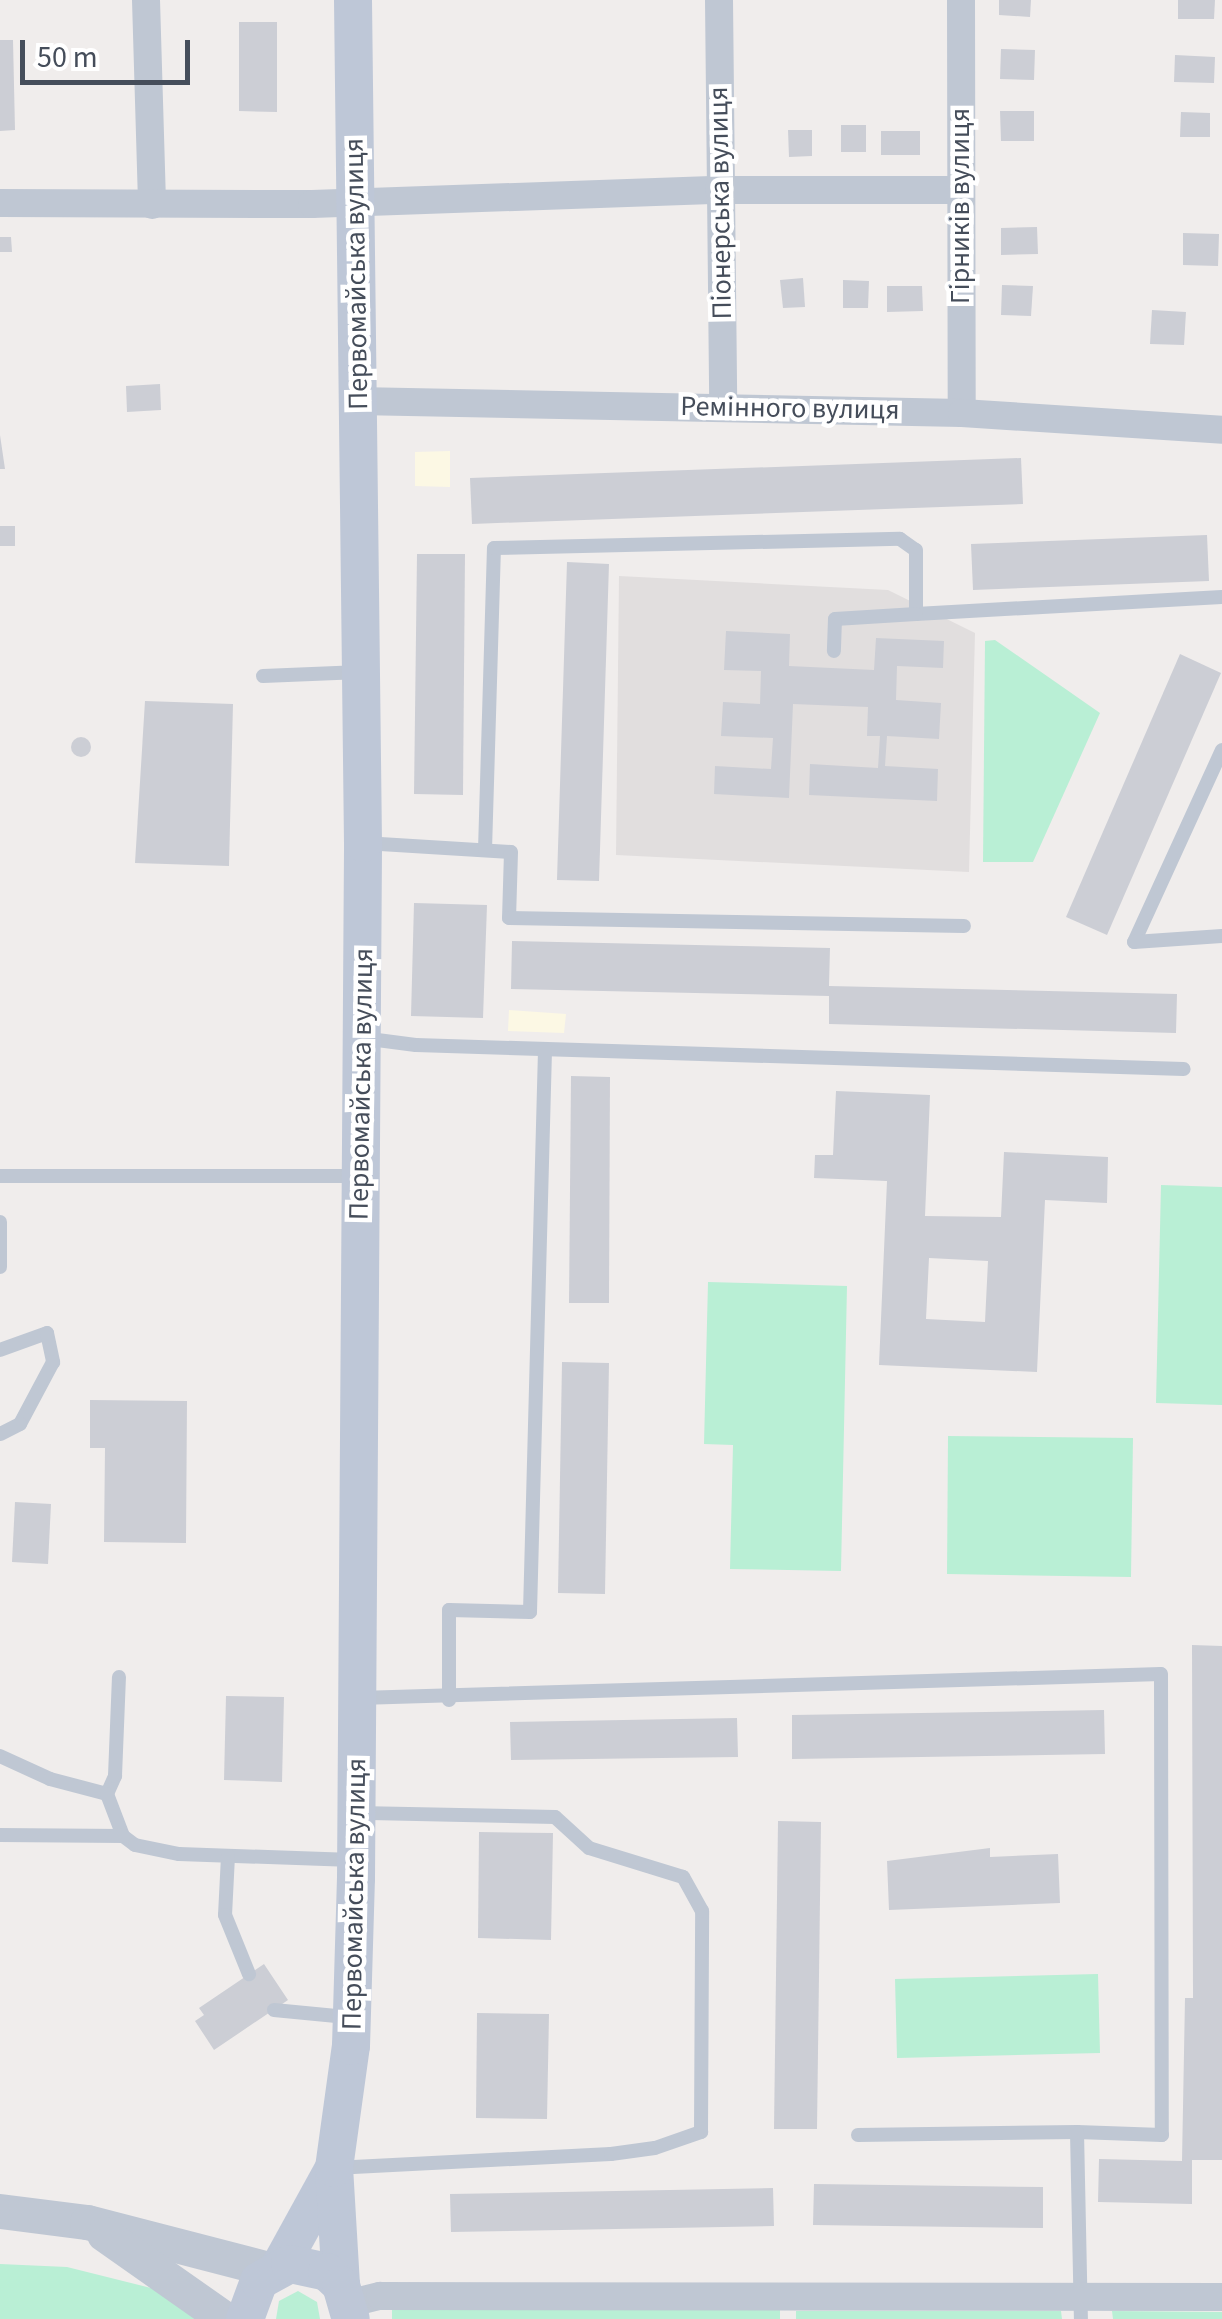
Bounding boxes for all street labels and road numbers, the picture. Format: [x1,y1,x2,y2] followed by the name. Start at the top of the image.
[701,86,739,320] street label: Піонерська вулиця
[943,108,977,304] street label: Гірників вулиця
[337,138,375,410] street label: Первомайська вулиця
[680,389,900,427] street label: Ремінного вулиця
[342,948,380,1220] street label: Первомайська вулиця
[335,1758,373,2030] street label: Первомайська вулиця

